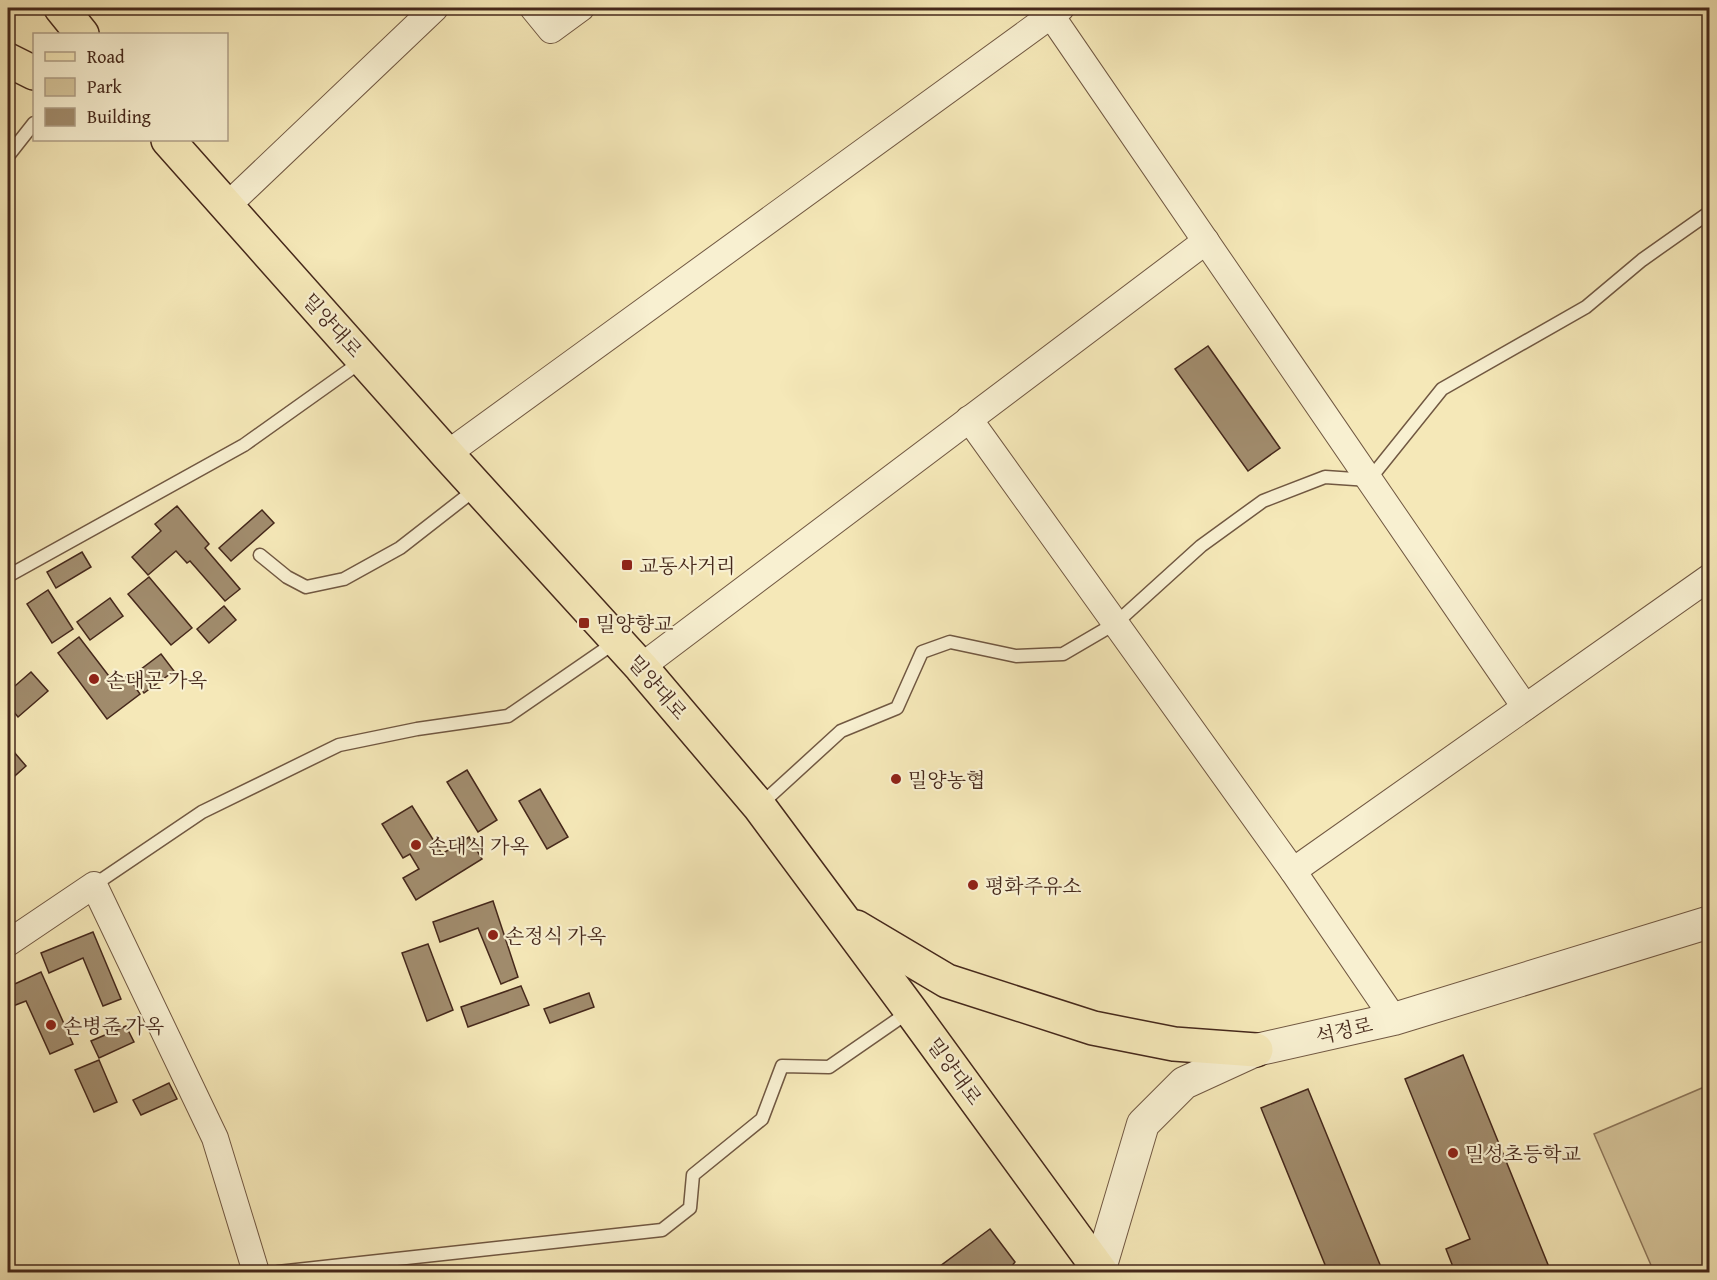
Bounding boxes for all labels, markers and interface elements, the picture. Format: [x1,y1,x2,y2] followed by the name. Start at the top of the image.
[33,33,228,141] legend
[87,43,125,70] text: Road
[87,73,123,100] text: Park
[87,103,151,130] text: Building
[296,287,370,363] street label: 밀양대로
[639,551,736,580] place label: 교동사거리
[620,558,634,572] marker: 교동사거리
[596,609,674,638] place label: 밀양향교
[577,616,591,630] marker: 밀양향교
[622,648,694,726] street label: 밀양대로
[106,665,207,694] place label: 손대곤 가옥
[87,672,101,686] marker: 손대곤 가옥
[908,765,985,794] place label: 밀양농협
[889,772,903,786] marker: 밀양농협
[428,831,529,860] place label: 손대식 가옥
[409,838,423,852] marker: 손대식 가옥
[985,871,1082,900] place label: 평화주유소
[966,878,980,892] marker: 평화주유소
[505,921,606,950] place label: 손정식 가옥
[486,928,500,942] marker: 손정식 가옥
[1312,1009,1376,1051] street label: 석정로
[63,1011,164,1040] place label: 손병준 가옥
[44,1018,58,1032] marker: 손병준 가옥
[921,1031,989,1111] street label: 밀양대로
[1465,1139,1582,1168] place label: 밀성초등학교
[1446,1146,1460,1160] marker: 밀성초등학교

